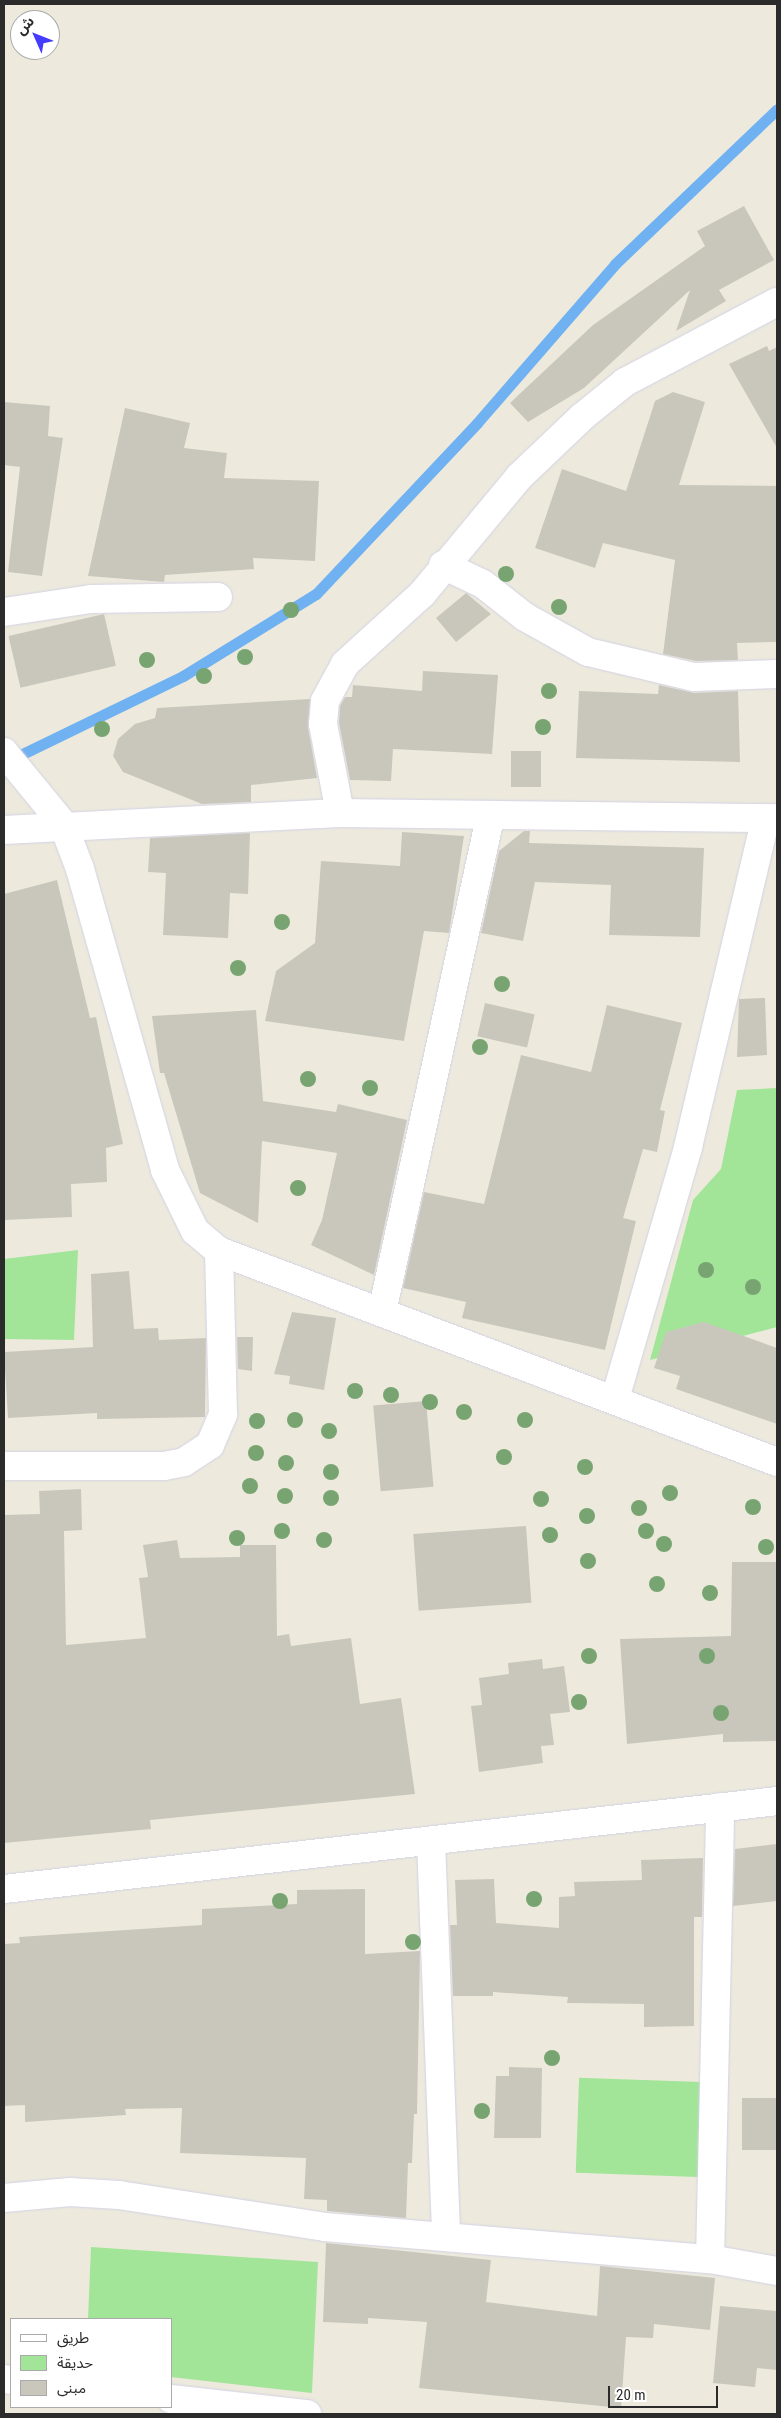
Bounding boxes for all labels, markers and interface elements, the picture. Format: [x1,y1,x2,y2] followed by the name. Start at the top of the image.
[10,10,60,60] north arrow
[13,13,37,38] text: ش
[10,2318,172,2408] legend
[57,2329,89,2347] text: طريق
[57,2354,93,2372] text: حديقة
[611,2376,721,2408] scale bar
[57,2379,86,2397] text: مبنى
[616,2386,646,2404] text: 20 m

